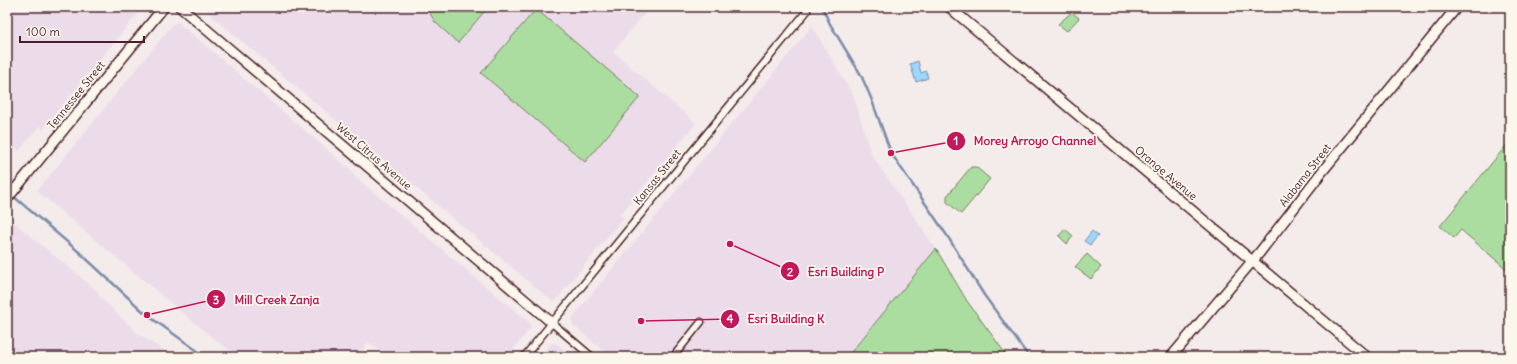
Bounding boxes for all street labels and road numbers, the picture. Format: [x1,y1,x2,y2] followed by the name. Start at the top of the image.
[44,58,108,132] street label: Tennessee Street
[333,119,415,193] street label: West Citrus Avenue
[1276,140,1334,209] street label: Alabama Street
[1132,143,1200,203] street label: Orange Avenue
[630,146,684,208] street label: Kansas Street

